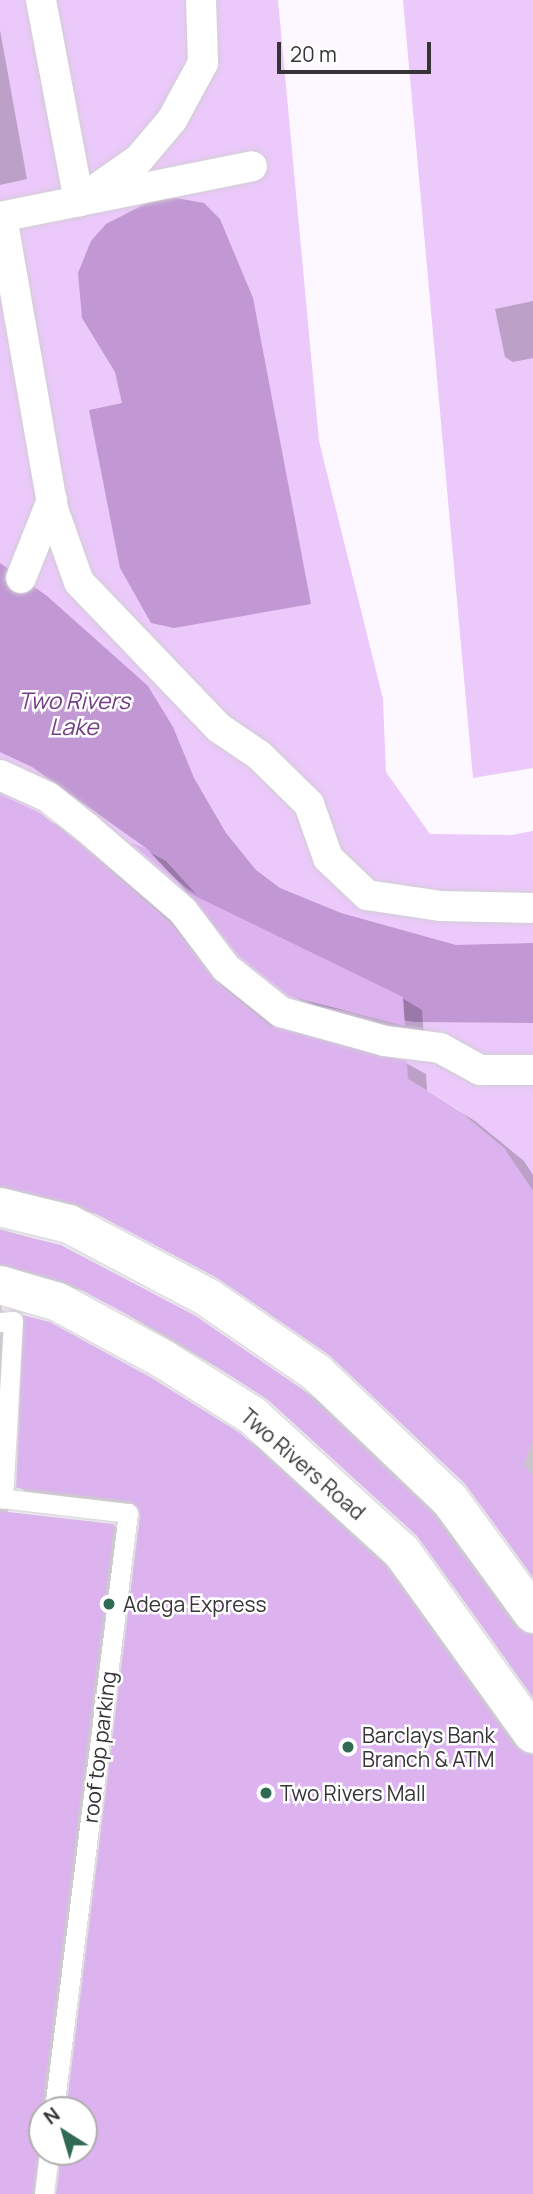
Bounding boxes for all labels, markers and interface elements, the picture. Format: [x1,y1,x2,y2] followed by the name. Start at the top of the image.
[281,28,435,72] scale bar
[290,40,337,68] text: 20 m
[18,686,130,740] water label: Two Rivers Lake
[236,1403,370,1525] street label: Two Rivers Road
[123,1591,266,1617] place label: Adega Express
[101,1596,117,1612] marker: Adega Express
[77,1670,121,1824] street label: roof top parking
[362,1722,495,1772] place label: Barclays Bank Branch & ATM
[340,1739,356,1755] marker: Barclays Bank Branch & ATM
[280,1780,426,1806] place label: Two Rivers Mall
[258,1785,274,1801] marker: Two Rivers Mall
[28,2096,98,2166] north arrow
[38,2101,65,2130] text: N

